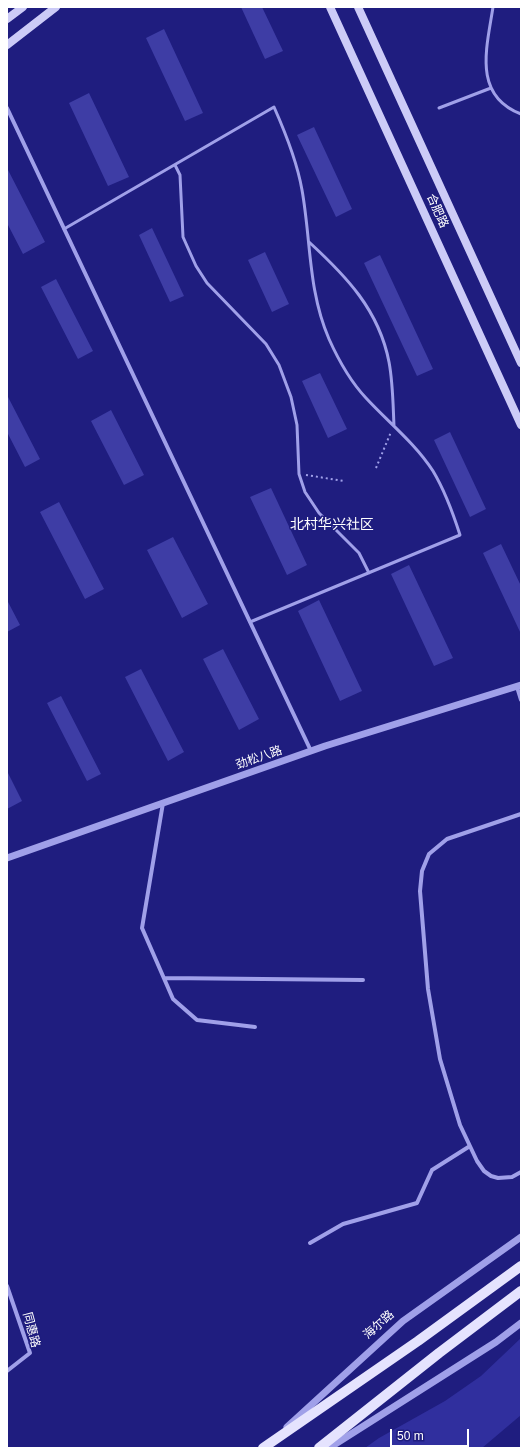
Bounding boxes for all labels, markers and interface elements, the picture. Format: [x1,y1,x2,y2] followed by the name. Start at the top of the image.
[423,192,451,230] street label: 合肥路
[290,517,374,533] district label: 北村华兴社区
[234,743,284,773] street label: 劲松八路
[361,1308,397,1342] street label: 海尔路
[19,1311,43,1349] street label: 同惠路
[392,1421,471,1447] scale bar
[397,1429,424,1443] text: 50 m

